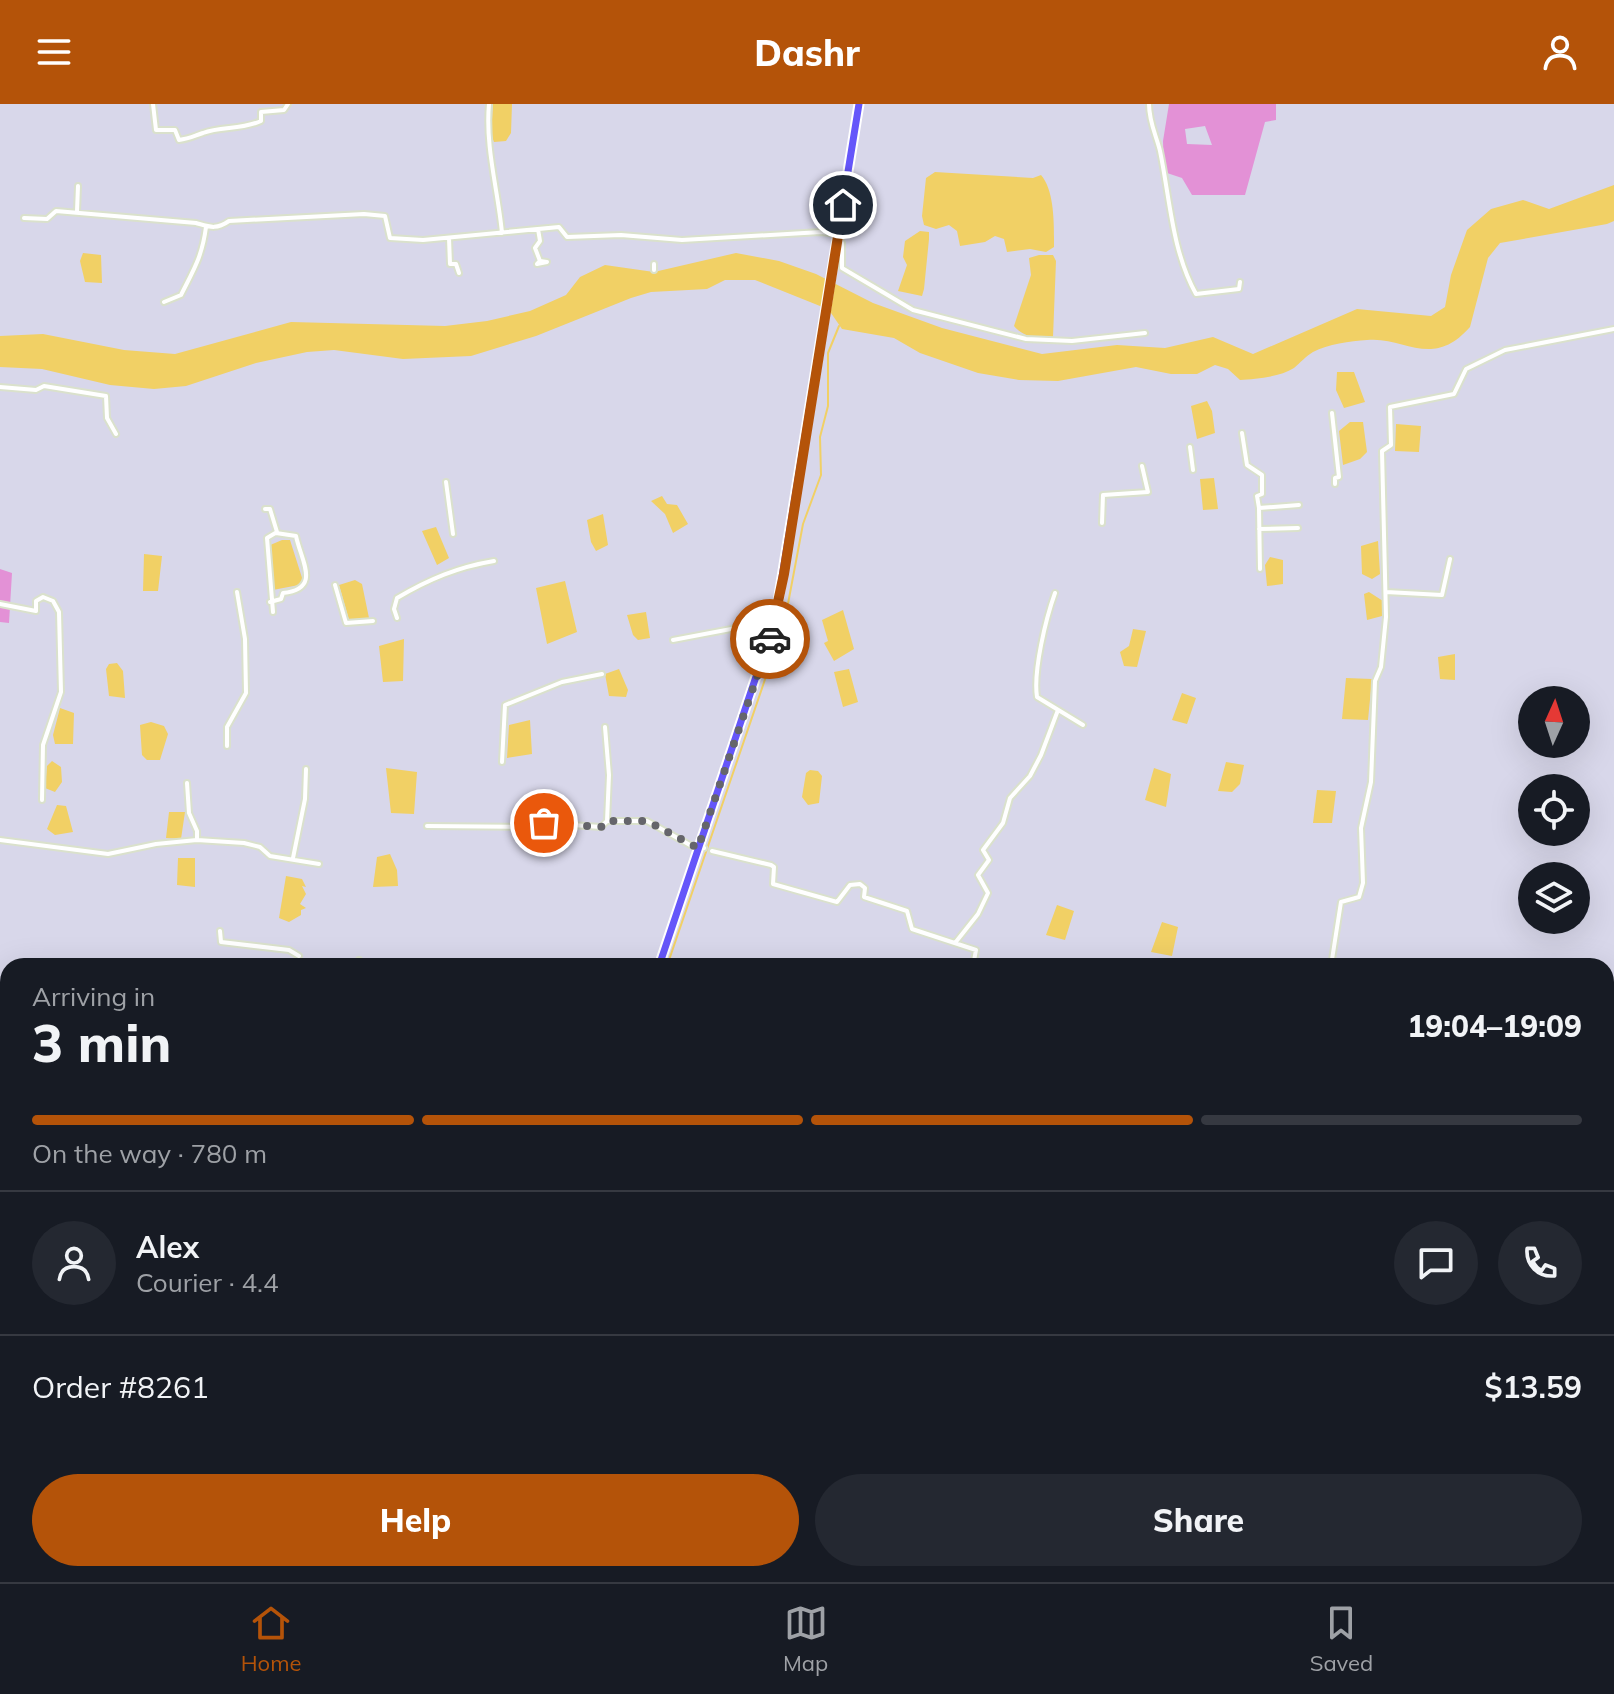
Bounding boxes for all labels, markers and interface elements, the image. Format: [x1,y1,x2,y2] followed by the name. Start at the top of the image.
[32,30,76,74] icon: menu
[754,30,860,75] text: Dashr
[1538,30,1582,74] icon: person
[809,171,877,239] pin
[821,183,865,227] icon: home
[730,599,810,679] courier
[748,617,792,661] icon: car
[1518,686,1590,758] north arrow
[1518,686,1590,934] map controls
[1518,774,1590,846] button: locate
[510,789,578,857] pin
[522,801,566,845] icon: bag
[1518,862,1590,934] button: layers
[32,980,155,1013] text: Arriving in
[1407,1007,1582,1045] text: 19:04–19:09
[32,1010,171,1075] text: 3 min
[32,1137,267,1170] text: On the way · 780 m
[32,1221,116,1305] button: person
[1394,1221,1478,1305] button: chat
[1498,1221,1582,1305] button: phone
[136,1228,199,1266] text: Alex
[136,1266,279,1299] text: Courier · 4.4
[32,1368,209,1406] text: Order #8261
[1485,1368,1582,1406] text: $13.59
[32,1474,799,1566] button: Help
[815,1474,1582,1566] button: Share
[241,1601,301,1677] tab: Home
[783,1601,828,1677] tab: Map
[1310,1601,1373,1677] tab: Saved

